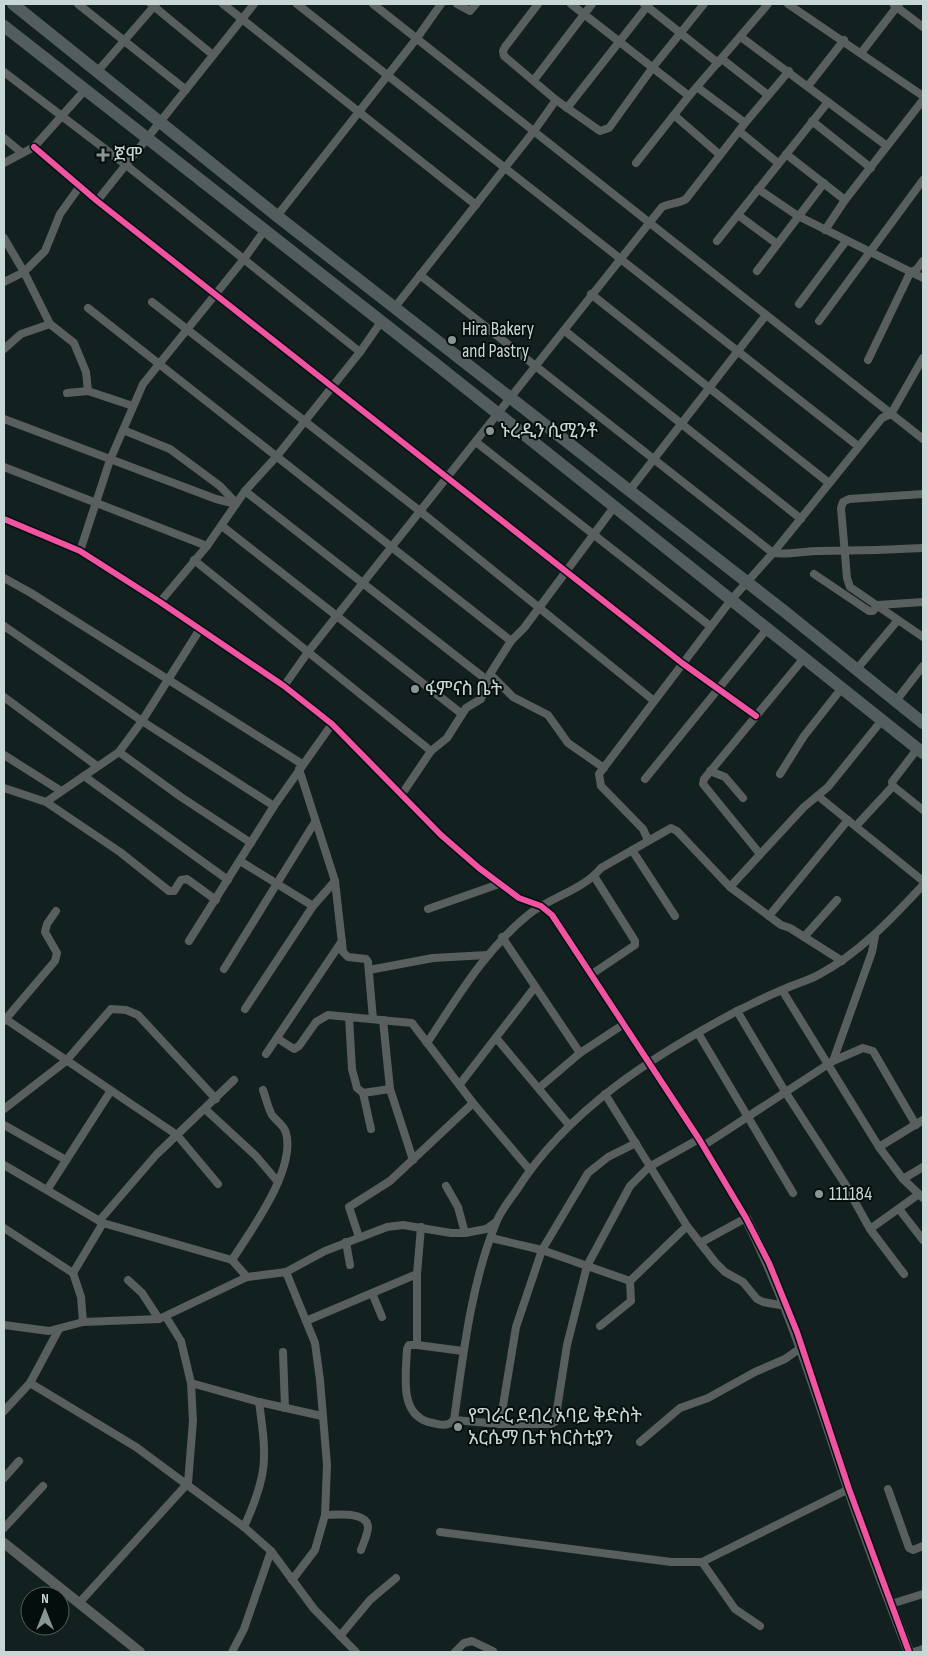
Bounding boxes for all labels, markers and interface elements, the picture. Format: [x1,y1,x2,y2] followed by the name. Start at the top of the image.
[114,144,143,167] place label: ጀሞ
[96,148,110,162] marker: ጀሞ
[462,318,535,363] place label: Hira Bakery and Pastry
[446,334,458,346] marker: Hira Bakery and Pastry
[500,420,599,443] place label: ኑረዲን ሲሚንቶ
[484,425,496,437] marker: ኑረዲን ሲሚንቶ
[425,678,503,701] place label: ፋምናስ ቤት
[409,683,421,695] marker: ፋምናስ ቤት
[829,1183,872,1206] place label: 111184
[813,1188,825,1200] marker: 111184
[468,1405,642,1450] place label: የግራር ደብረ አባይ ቅድስት አርሴማ ቤተ ክርስቲያን
[452,1421,464,1433] marker: የግራር ደብረ አባይ ቅድስት አርሴማ ቤተ ክርስቲያን
[20,1586,70,1636] north arrow
[41,1590,49,1607] text: N

